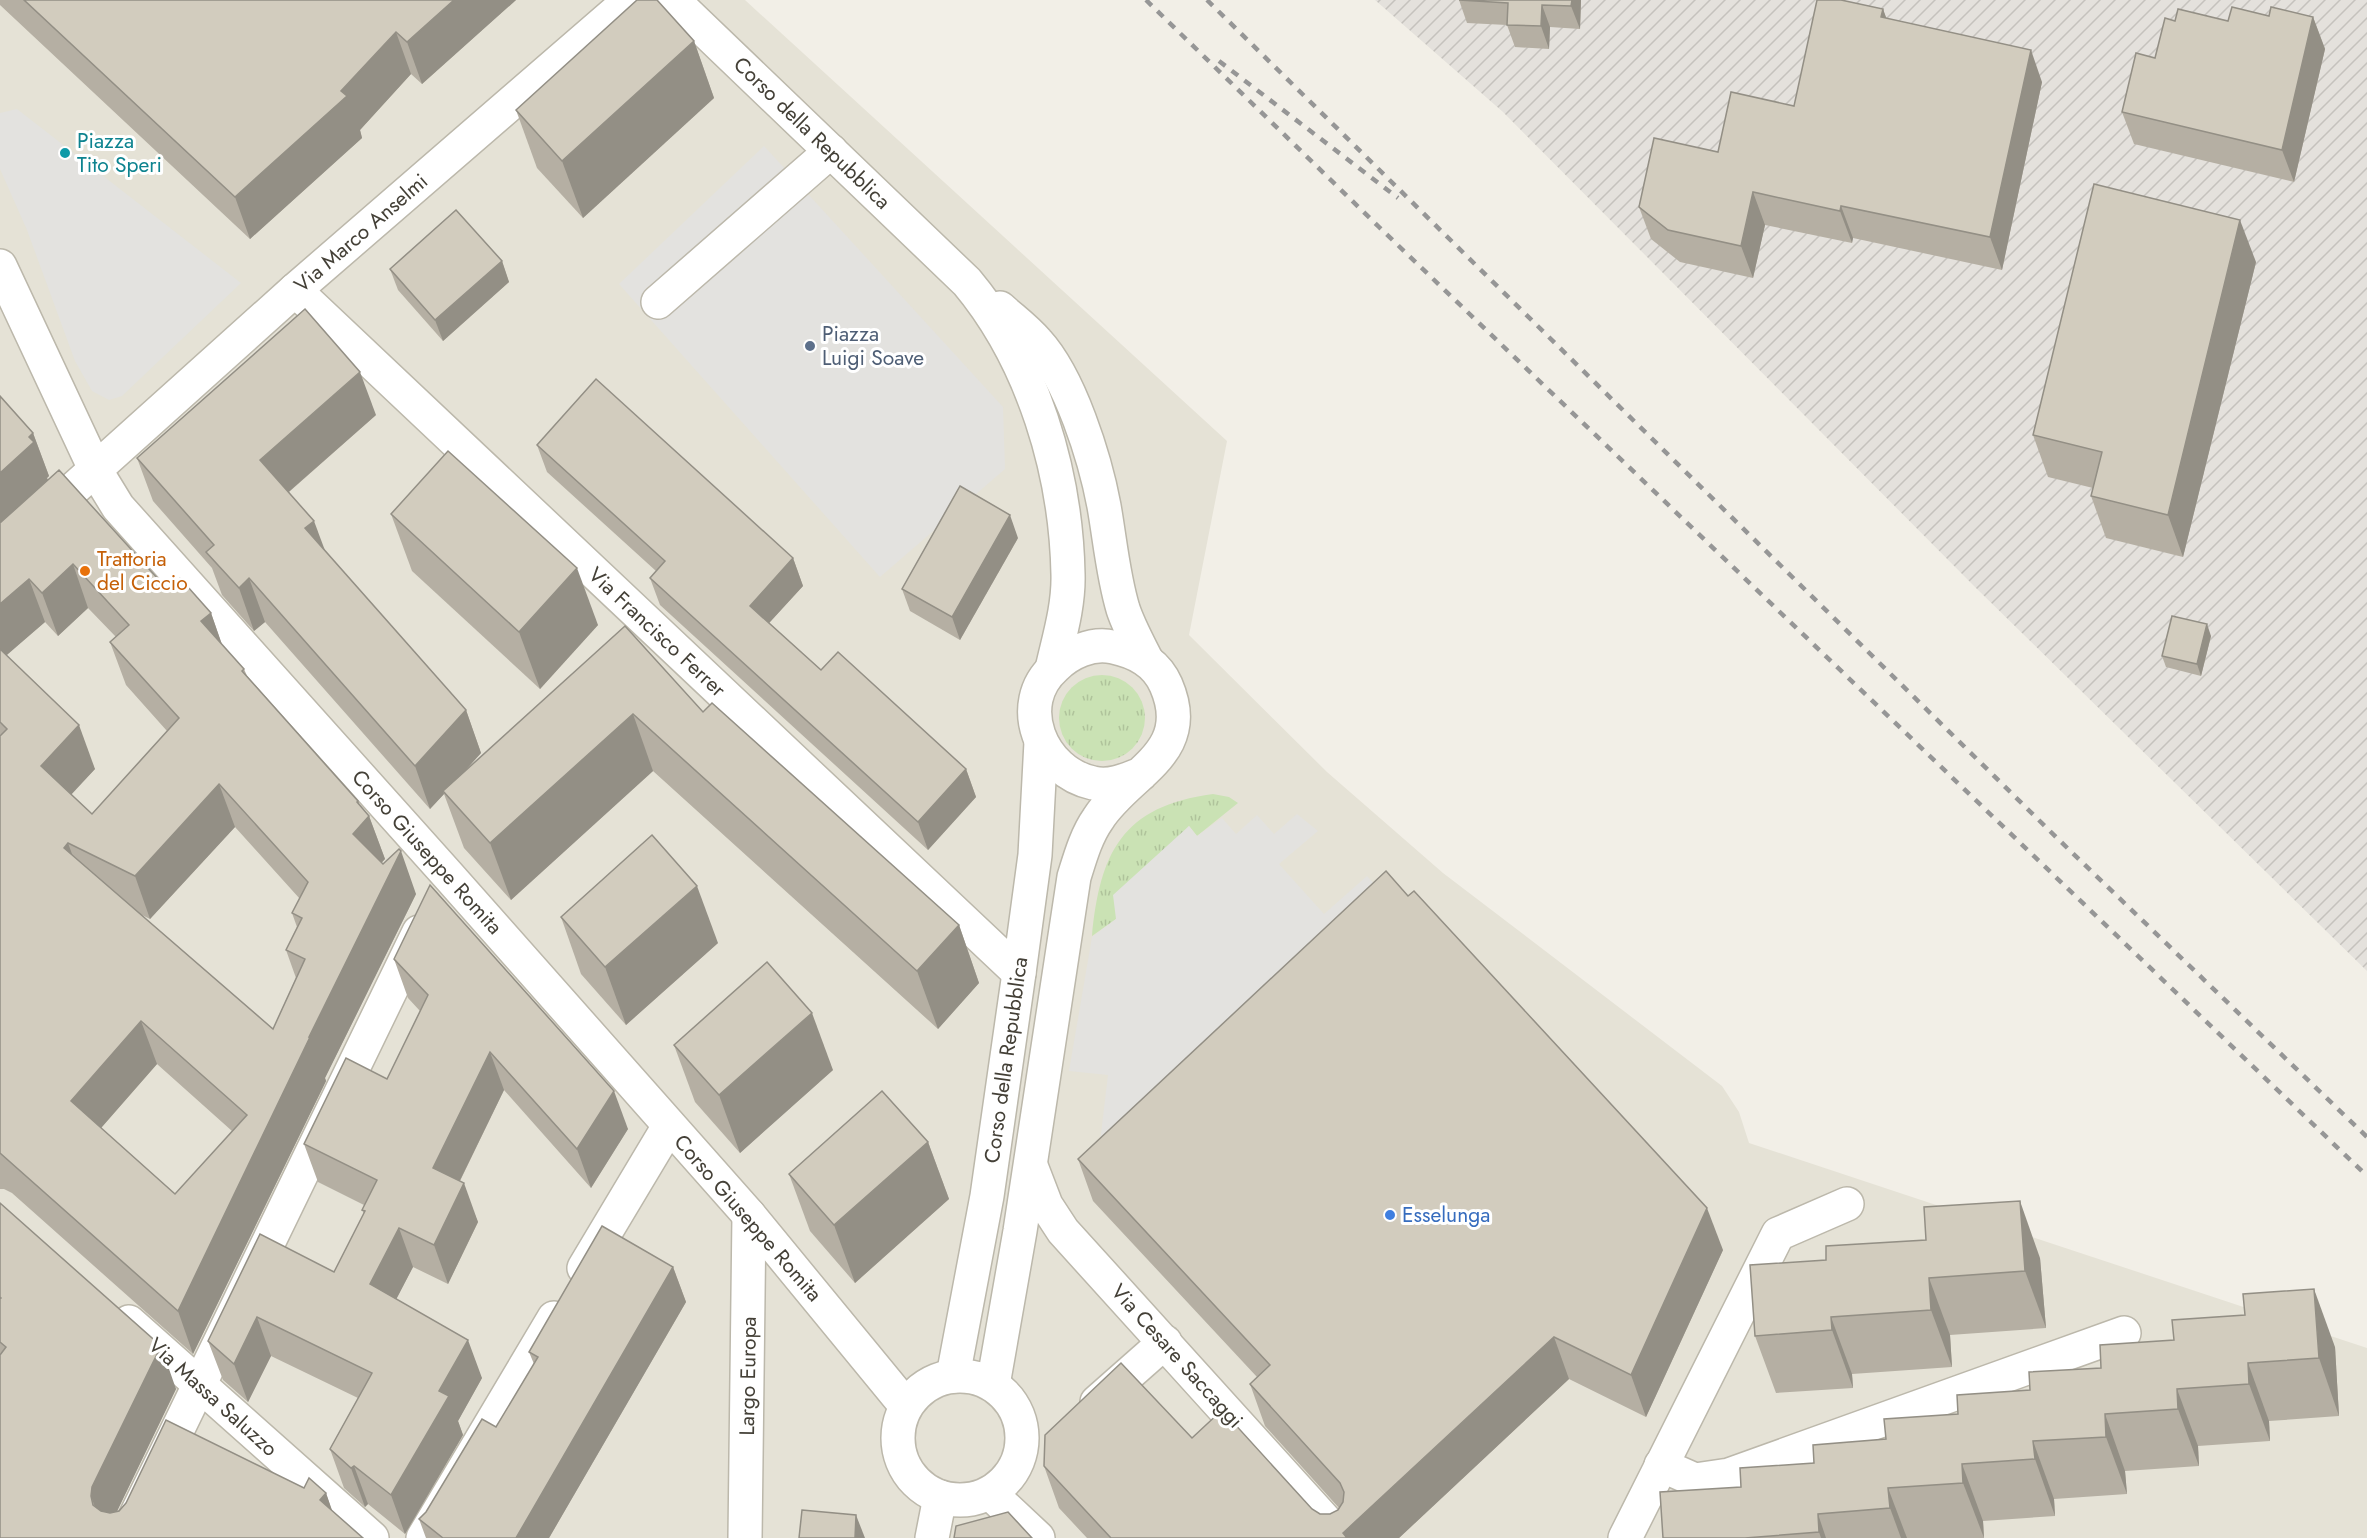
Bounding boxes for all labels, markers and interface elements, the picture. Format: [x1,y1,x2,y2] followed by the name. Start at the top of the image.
[727,50,897,216] street label: Corso della Repubblica
[77,126,162,180] place label: Piazza Tito Speri
[58,146,72,160] marker: Piazza Tito Speri
[288,166,434,300] street label: Via Marco Anselmi
[822,319,924,373] place label: Piazza Luigi Soave
[803,339,817,353] marker: Piazza Luigi Soave
[97,544,188,598] place label: Trattoria del Ciccio
[581,560,733,704] street label: Via Francisco Ferrer
[78,564,92,578] marker: Trattoria del Ciccio
[345,763,509,941] street label: Corso Giuseppe Romita
[977,955,1035,1165] street label: Corso della Repubblica
[667,1128,829,1308] street label: Corso Giuseppe Romita
[1402,1200,1490,1230] place label: Esselunga
[1383,1208,1397,1222] marker: Esselunga
[1104,1277,1250,1435] street label: Via Cesare Saccaggi
[732,1316,764,1436] street label: Largo Europa
[142,1331,284,1463] street label: Via Massa Saluzzo

